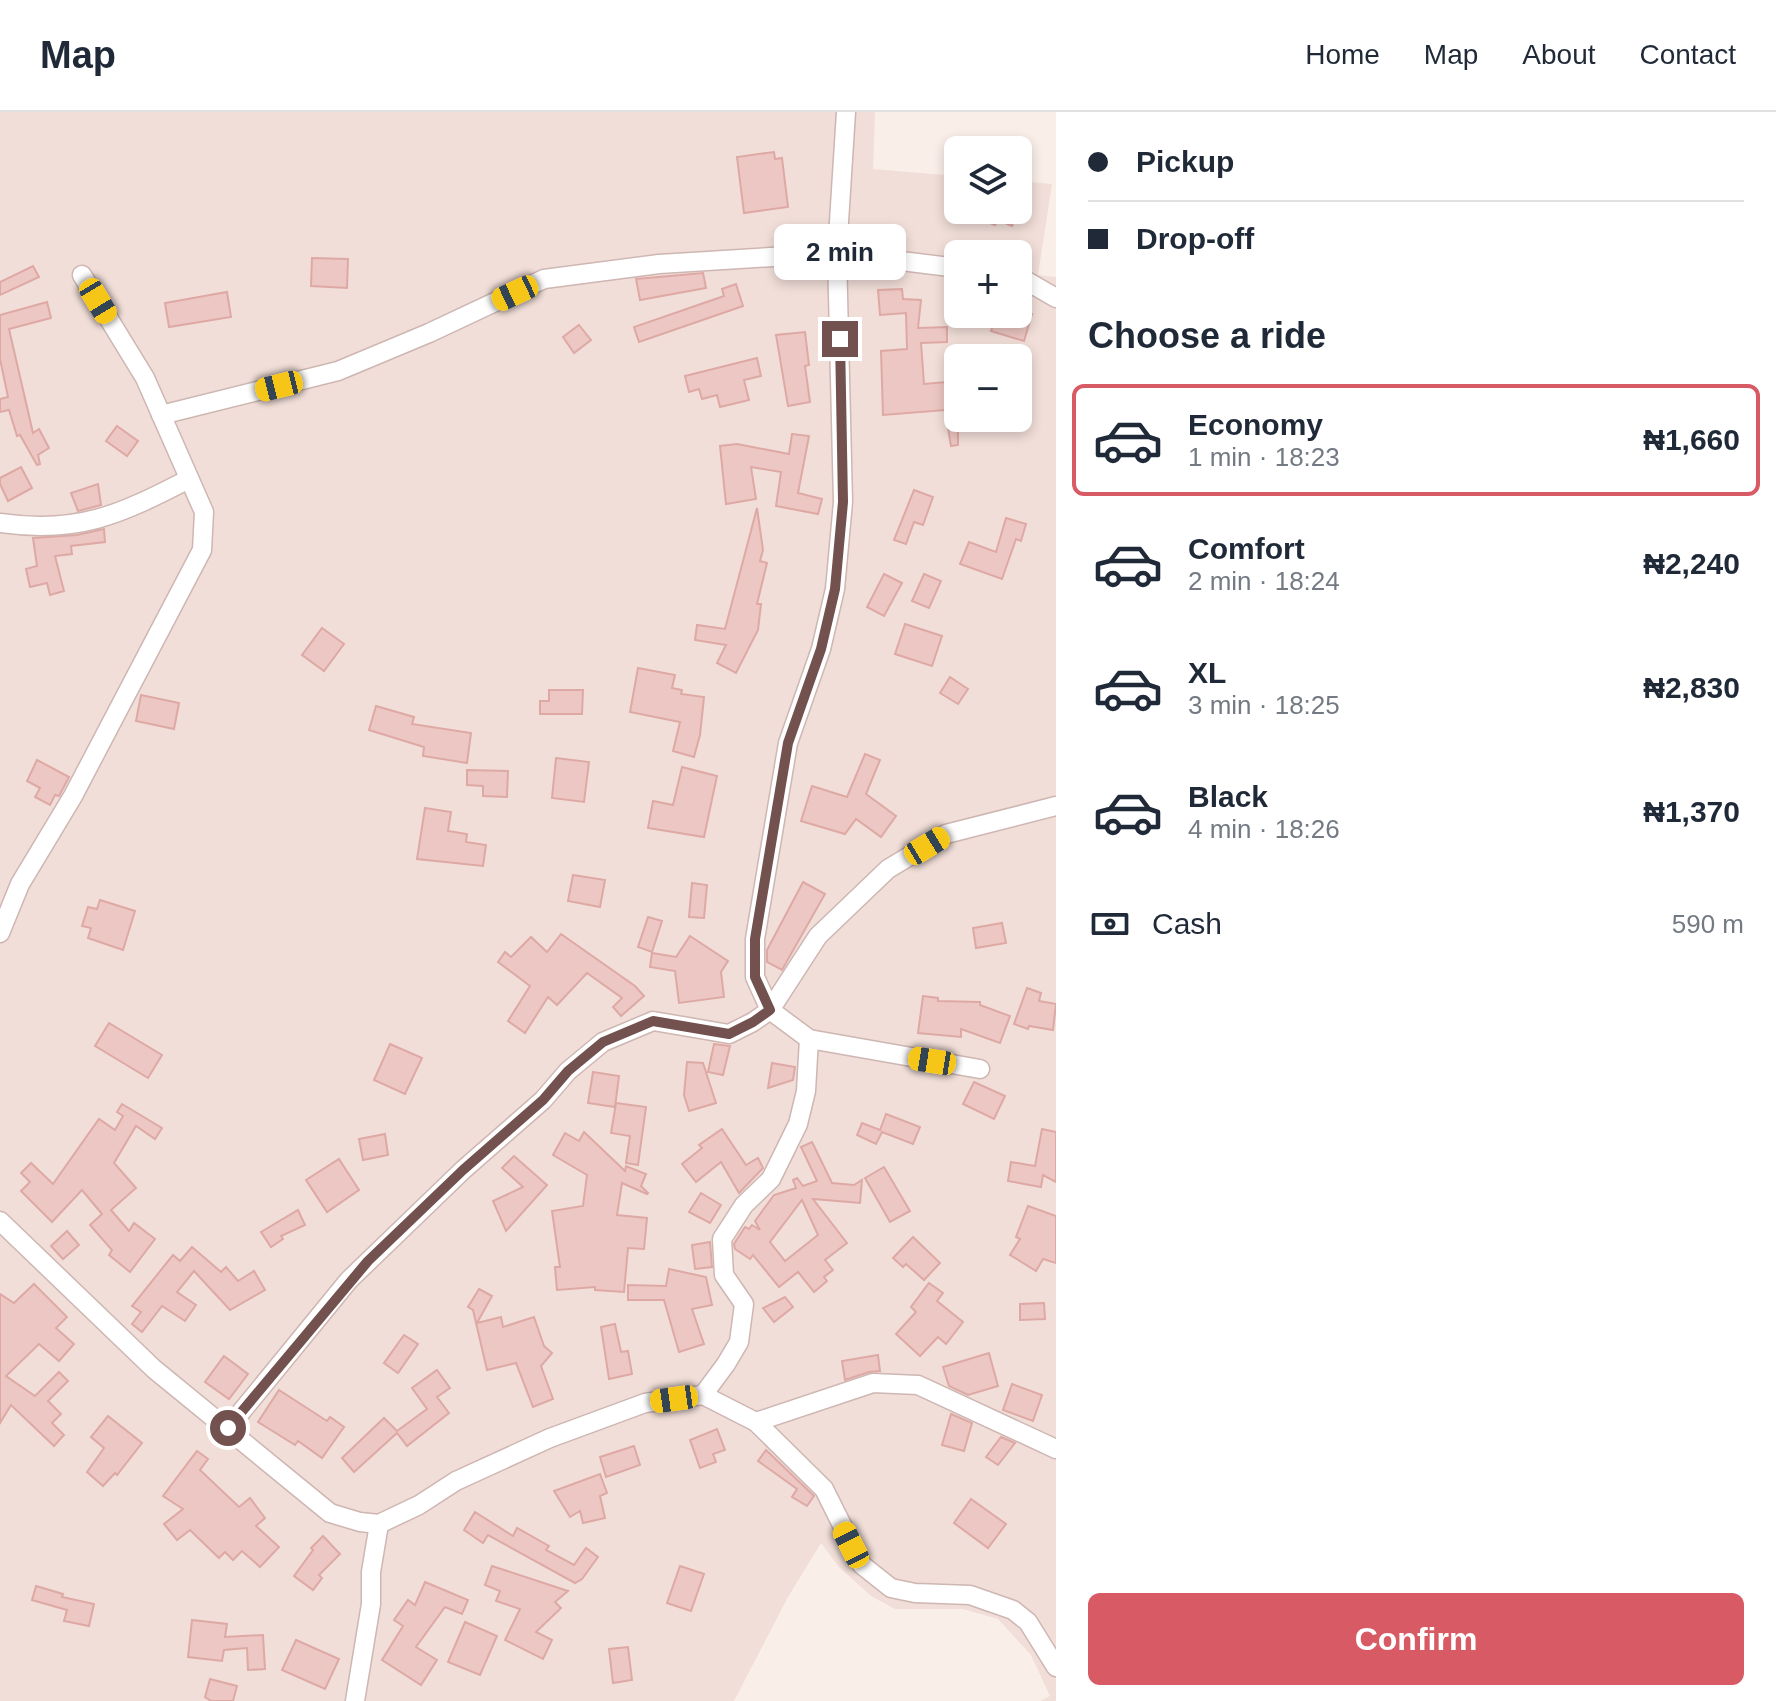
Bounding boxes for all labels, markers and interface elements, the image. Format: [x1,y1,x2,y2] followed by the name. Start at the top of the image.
[40,34,116,76] text: Map
[1305,39,1380,70] text: Home
[1424,39,1478,70] text: Map
[1522,39,1596,70] text: About
[1640,39,1736,70] text: Contact
[944,136,1032,432] map controls
[944,136,1032,224] button: layers
[1136,145,1234,178] text: Pickup
[1136,222,1254,255] text: Drop-off
[774,223,906,279] callout: 2 min
[806,237,874,267] text: 2 min
[944,240,1032,328] button: +
[488,272,542,314] car
[75,274,121,328] car
[1088,315,1326,356] text: Choose a ride
[822,321,858,357] route end
[944,344,1032,432] button: −
[253,369,305,403] car
[1092,404,1164,476] icon: car
[1188,408,1323,441] text: Economy
[1643,423,1740,456] text: ₦1,660
[1188,442,1340,472] text: 1 min · 18:23
[1092,528,1164,600] icon: car
[1188,532,1305,565] text: Comfort
[1643,547,1740,580] text: ₦2,240
[1188,566,1340,596] text: 2 min · 18:24
[1092,652,1164,724] icon: car
[1188,656,1226,689] text: XL
[1643,671,1740,704] text: ₦2,830
[1188,690,1340,720] text: 3 min · 18:25
[1092,776,1164,848] icon: car
[1188,780,1268,813] text: Black
[1643,795,1740,828] text: ₦1,370
[1188,814,1340,844] text: 4 min · 18:26
[900,823,954,869] car
[1088,902,1132,946] icon: cash
[1152,907,1222,940] text: Cash
[1672,909,1744,939] text: 590 m
[906,1045,958,1077] car
[649,1384,699,1414] car
[210,1410,246,1446] route start
[829,1518,873,1572] car
[1088,1593,1744,1685] button: Confirm

